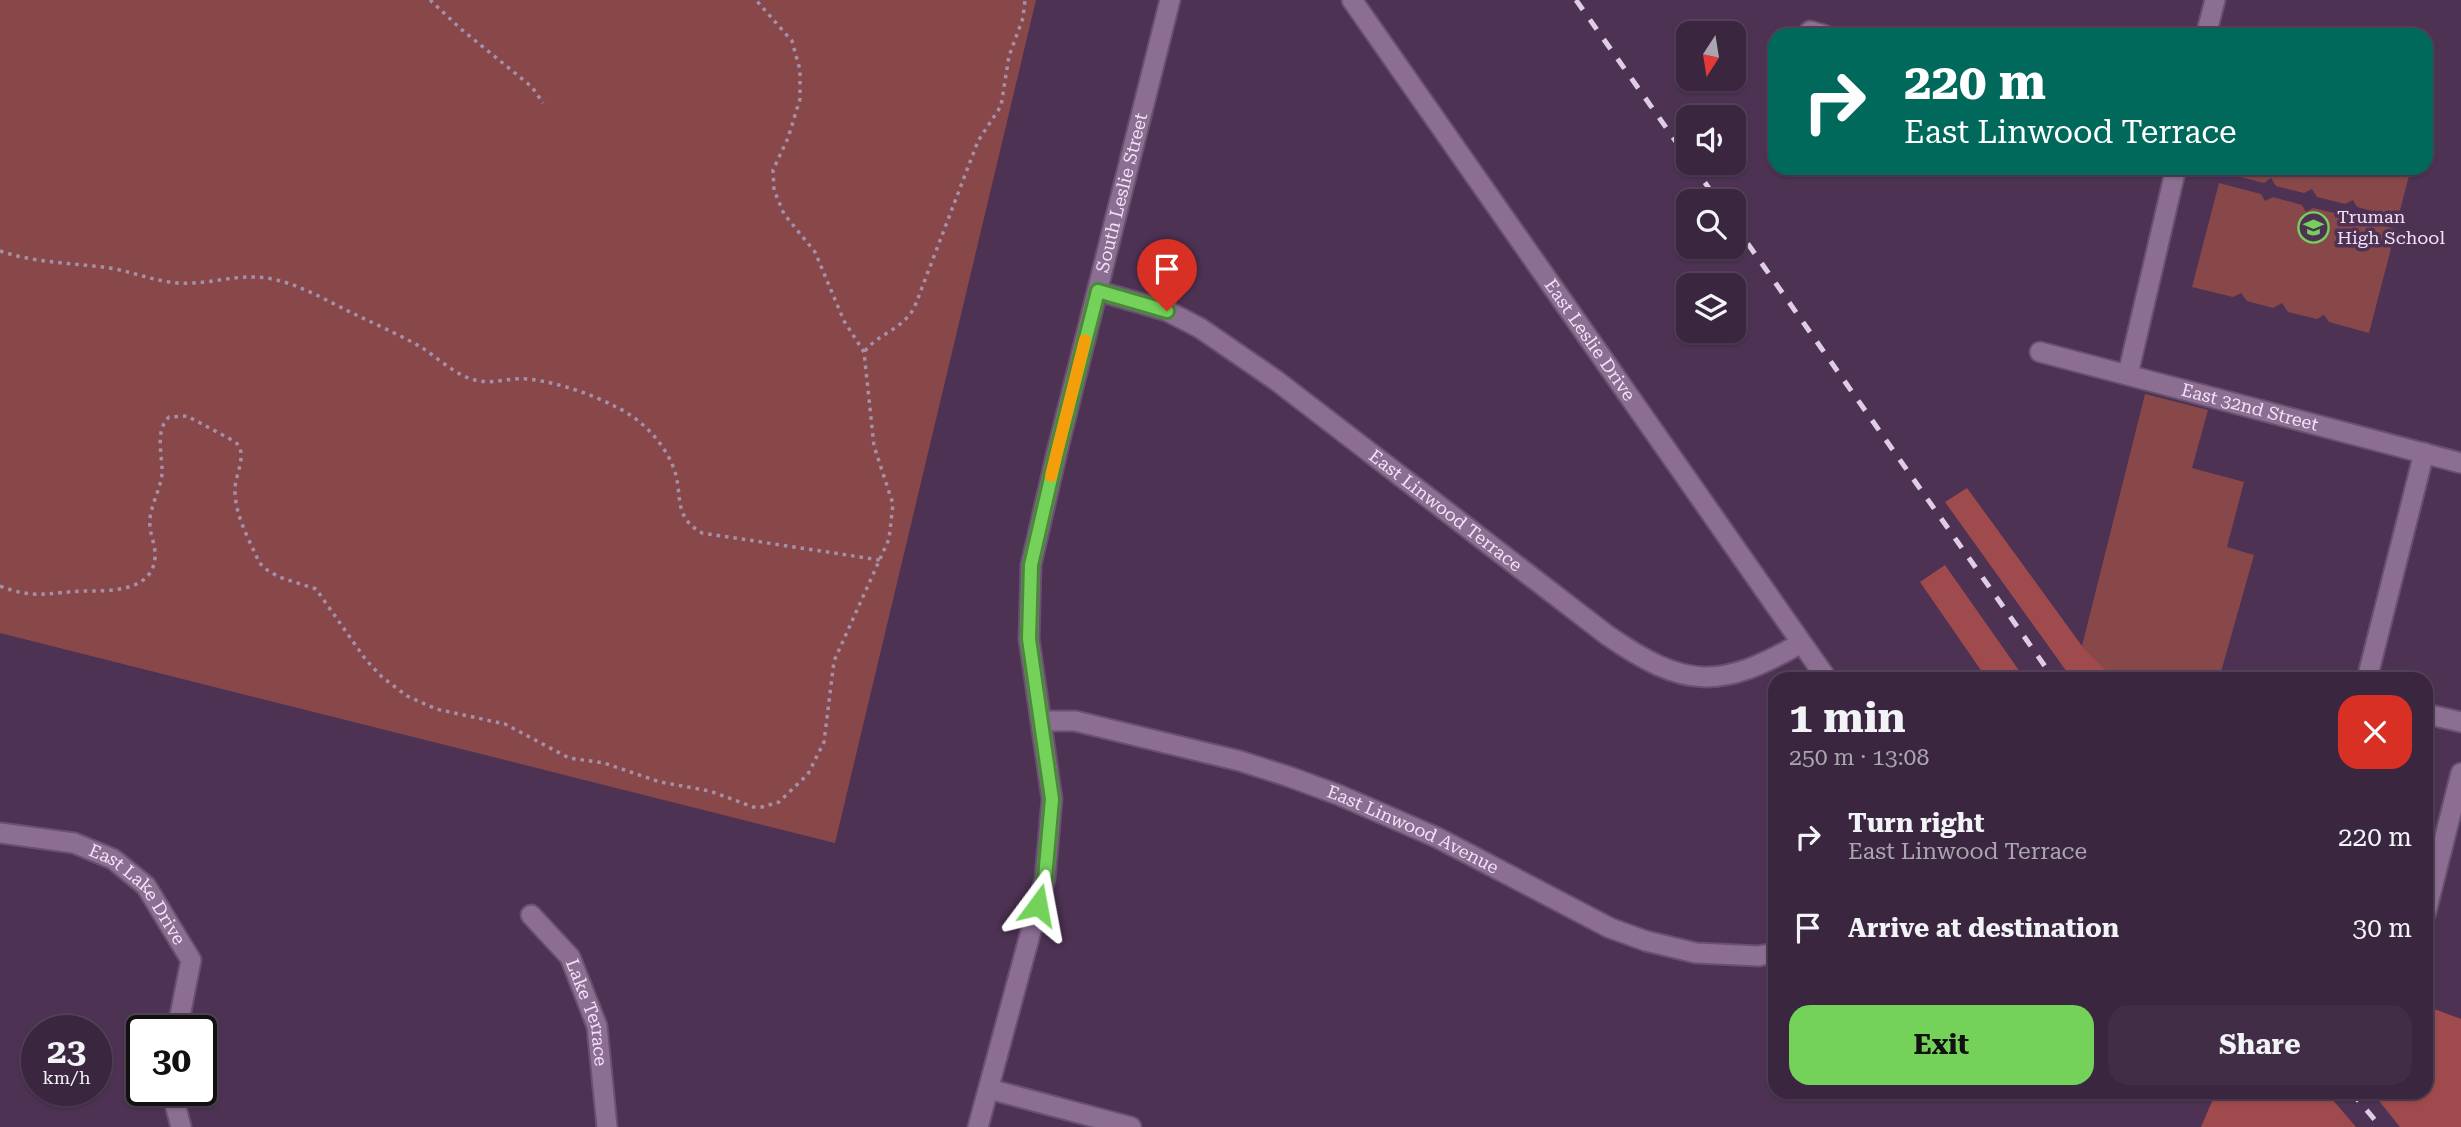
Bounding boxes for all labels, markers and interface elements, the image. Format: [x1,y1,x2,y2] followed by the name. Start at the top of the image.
[1676,21,1746,91] north arrow
[1676,21,1746,343] map controls
[1904,54,2046,111] text: 220 m
[1789,56,1880,147] icon: right
[1676,105,1746,175] button: sound
[1091,110,1151,275] street label: South Leslie Street
[1904,113,2237,151] text: East Linwood Terrace
[1676,189,1746,259] button: search
[2337,206,2445,248] place label: Truman High School
[2297,210,2331,244] school or university icon: Truman High School
[1137,239,1197,311] pin
[1148,250,1186,288] icon: arrive
[1676,273,1746,343] button: layers
[1540,275,1640,405] street label: East Leslie Drive
[2179,379,2321,435] street label: East 32nd Street
[1365,445,1526,576] street label: East Linwood Terrace
[1789,693,1906,742] text: 1 min
[2338,695,2412,769] button: close
[1789,744,1929,771] text: 250 m · 13:08
[1324,781,1503,878] street label: East Linwood Avenue
[1848,808,1984,838] text: Turn right
[1789,818,1827,856] icon: right
[2338,822,2412,852] text: 220 m
[1848,838,2087,865] text: East Linwood Terrace
[86,839,190,948] street label: East Lake Drive
[1001,868,1075,942] position arrow
[1789,909,1827,947] icon: arrive
[1848,913,2119,943] text: Arrive at destination
[2353,913,2412,943] text: 30 m
[562,956,612,1067] street label: Lake Terrace
[1789,1005,2094,1085] button: Exit
[2108,1005,2412,1085] button: Share
[126,1015,217,1106] speed limit sign: 30
[47,1031,86,1072] text: 23
[42,1067,91,1088] text: km/h

